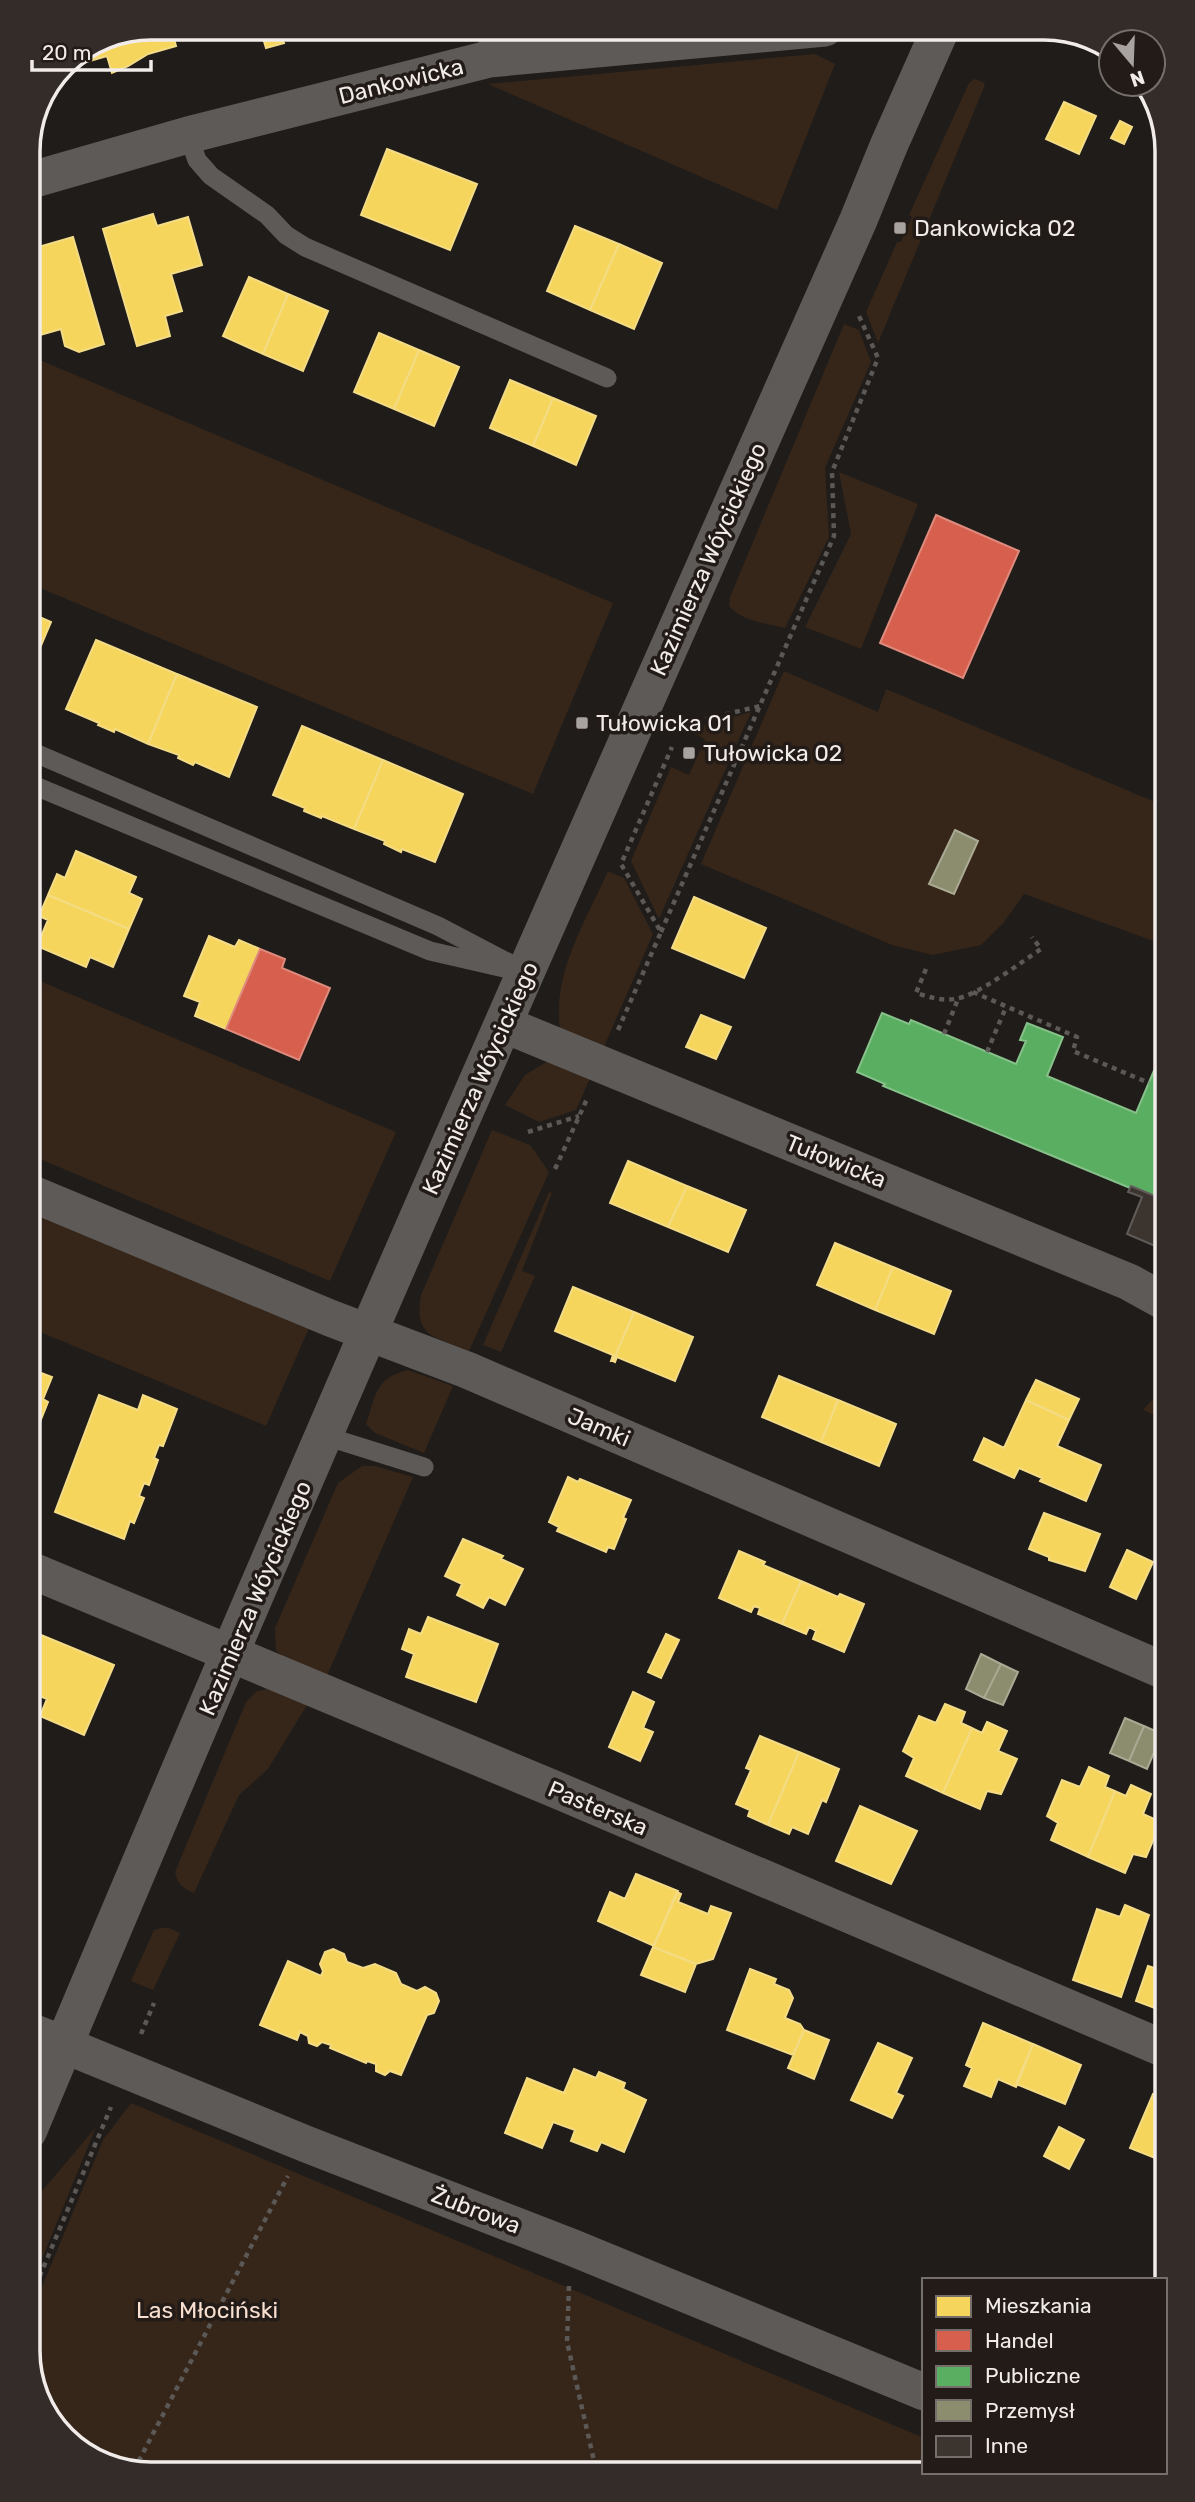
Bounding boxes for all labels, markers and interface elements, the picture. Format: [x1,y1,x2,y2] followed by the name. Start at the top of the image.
[32,28,150,72] scale bar
[1097,28,1167,98] north arrow
[42,40,91,65] text: 20 m
[336,52,466,110] street label: Dankowicka
[1127,66,1148,92] text: N
[914,214,1075,242] place label: Dankowicka 02
[892,220,908,236] marker: Dankowicka 02
[644,438,772,680] street label: Kazimierza Wóycickiego
[596,709,732,737] place label: Tułowicka 01
[574,715,590,731] marker: Tułowicka 01
[703,739,842,767] place label: Tułowicka 02
[681,745,697,761] marker: Tułowicka 02
[416,957,544,1199] street label: Kazimierza Wóycickiego
[782,1128,890,1194] street label: Tułowicka
[564,1401,634,1453] street label: Jamki
[193,1476,317,1720] street label: Kazimierza Wóycickiego
[544,1774,652,1842] street label: Pasterska
[427,2180,525,2240] street label: Żubrowa
[922,2278,1167,2474] legend
[985,2293,1092,2318] text: Mieszkania
[136,2296,278,2324] park label: Las Młociński
[985,2328,1054,2353] text: Handel
[985,2363,1081,2388] text: Publiczne
[985,2398,1075,2423] text: Przemysł
[985,2433,1028,2458] text: Inne

